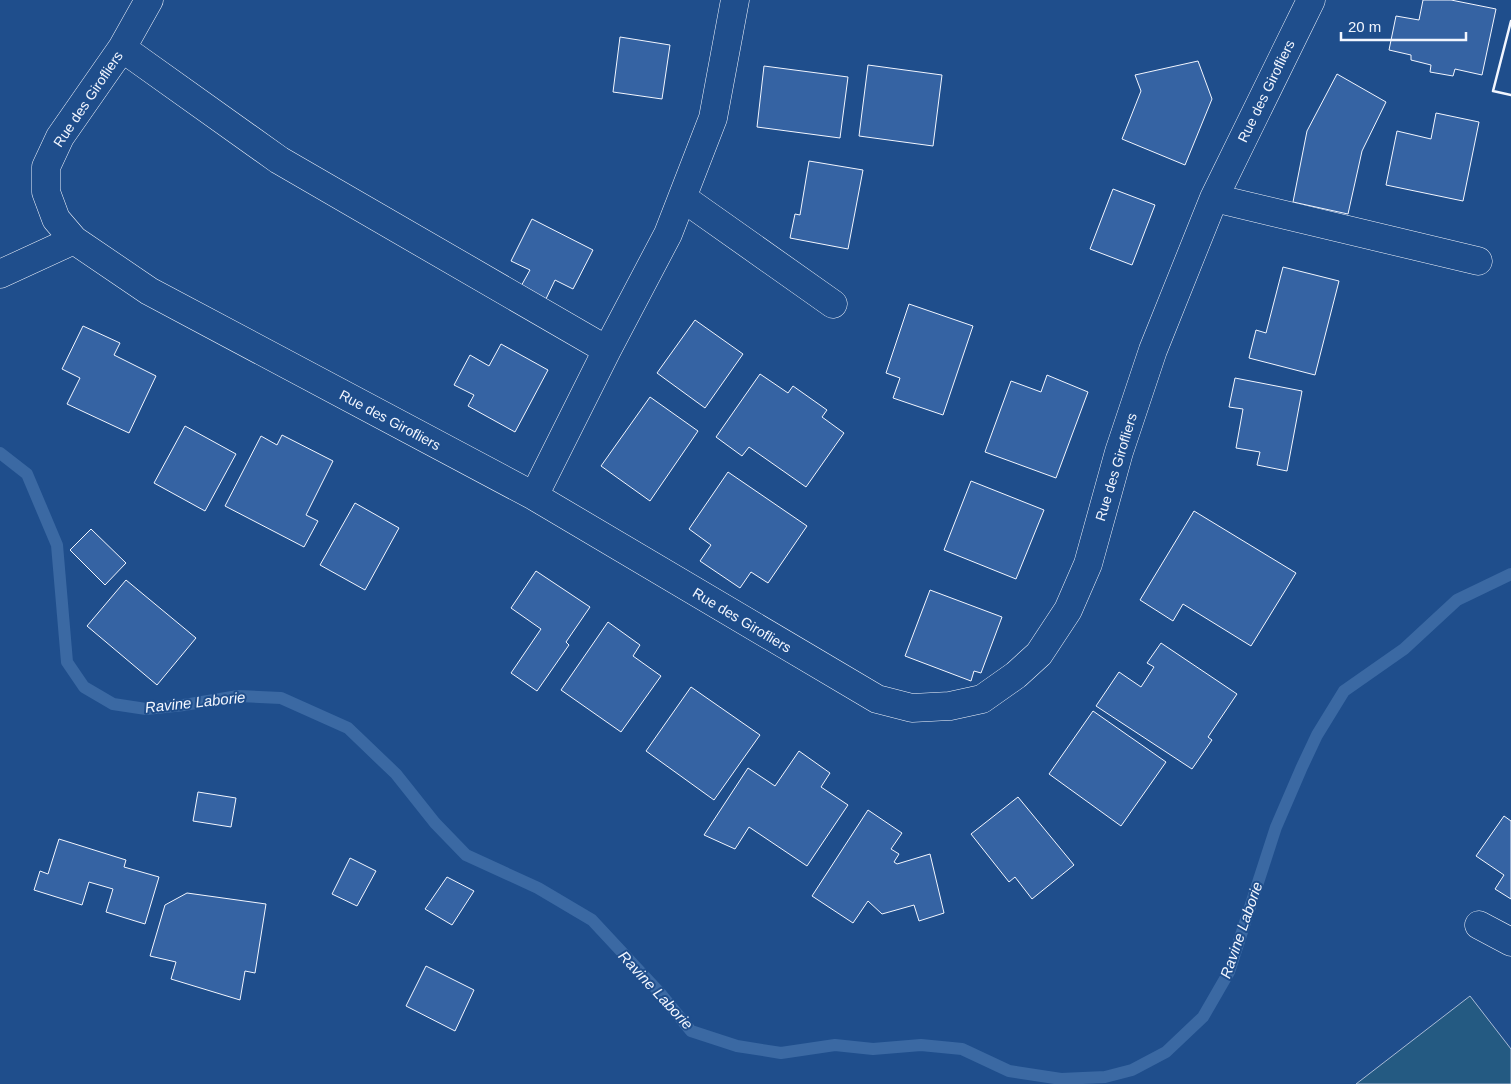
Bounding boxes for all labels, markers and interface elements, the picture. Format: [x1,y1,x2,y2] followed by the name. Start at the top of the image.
[1341,10,1466,42] scale bar
[1348,18,1381,35] text: 20 m
[1234,37,1298,145] street label: Rue des Girofliers
[50,48,126,150] street label: Rue des Girofliers
[337,387,443,453] street label: Rue des Girofliers
[1092,411,1140,523] street label: Rue des Girofliers
[690,584,794,656] street label: Rue des Girofliers
[144,688,246,716] water label: Ravine Laborie
[1217,880,1265,980] water label: Ravine Laborie
[615,947,697,1033] water label: Ravine Laborie

